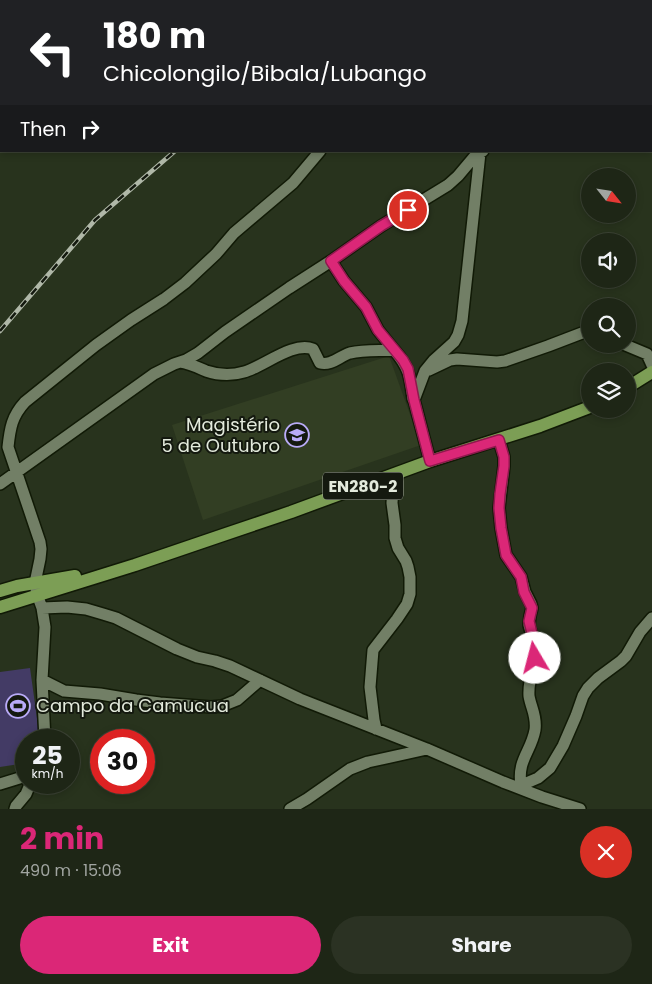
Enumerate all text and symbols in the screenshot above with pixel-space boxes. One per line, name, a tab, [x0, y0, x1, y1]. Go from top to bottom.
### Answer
text: 180 m	[103, 11, 206, 60]
icon: left	[20, 20, 85, 85]
text: Chicolongilo/Bibala/Lubango	[103, 58, 427, 89]
icon: right	[76, 115, 104, 143]
text: Then	[20, 116, 66, 143]
north arrow	[581, 168, 636, 222]
map controls	[581, 168, 636, 418]
pin	[387, 189, 429, 231]
icon: arrive	[394, 196, 422, 224]
button: sound	[581, 233, 636, 288]
button: search	[581, 298, 636, 353]
button: layers	[581, 363, 636, 418]
place label: Magistério 5 de Outubro	[162, 412, 280, 458]
school or university icon: Magistério 5 de Outubro	[284, 422, 310, 448]
road number: EN280-2	[323, 472, 403, 500]
position arrow	[508, 631, 560, 683]
sports icon: Campo da Camucua	[5, 693, 31, 719]
place label: Campo da Camucua	[36, 693, 229, 718]
speed limit sign: 30	[90, 729, 155, 794]
text: 25	[32, 738, 63, 773]
text: km/h	[32, 765, 63, 782]
text: 2 min	[20, 817, 104, 860]
button: close	[580, 826, 632, 878]
text: 490 m · 15:06	[20, 859, 122, 882]
button: Exit	[20, 916, 321, 974]
button: Share	[331, 916, 632, 974]

